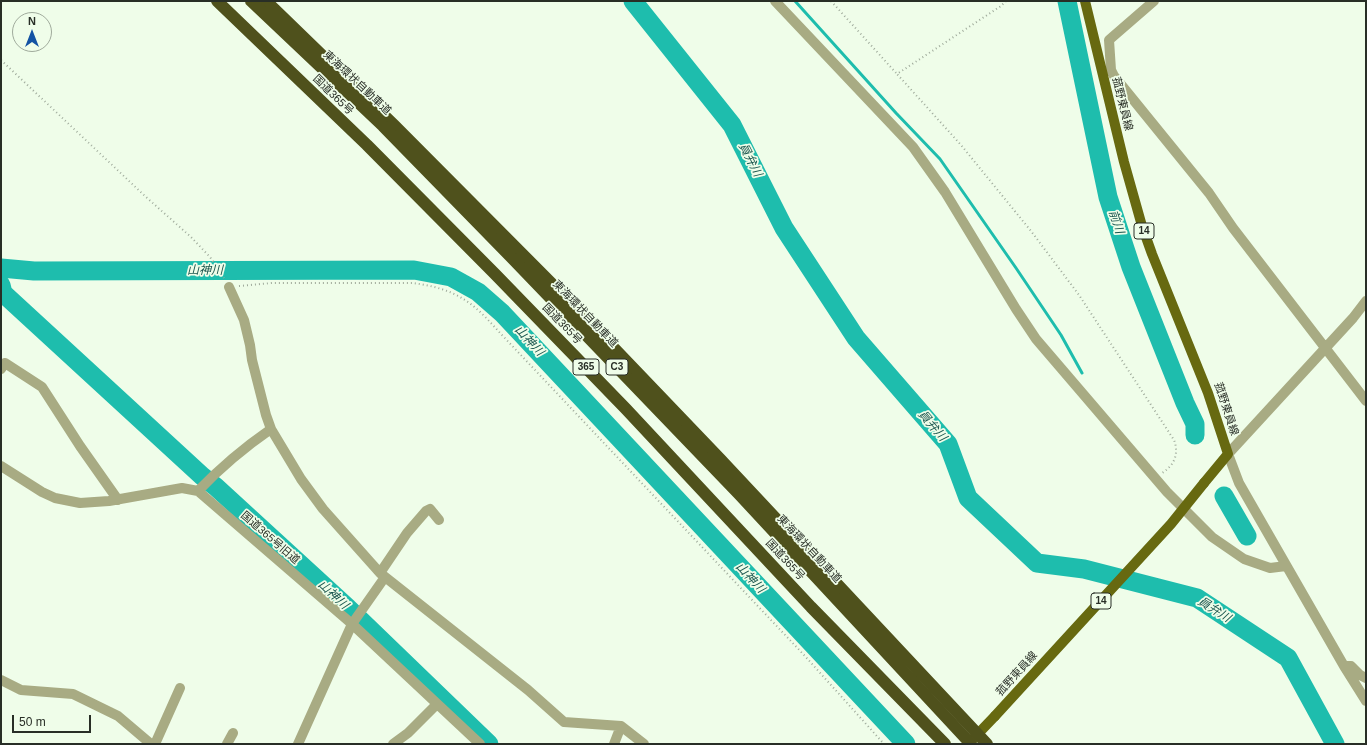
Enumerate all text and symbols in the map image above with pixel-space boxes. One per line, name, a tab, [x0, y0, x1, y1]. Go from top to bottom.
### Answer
north arrow	[12, 12, 52, 52]
text: N	[28, 15, 36, 27]
street label: 東海環状自動車道	[320, 48, 394, 118]
street label: 国道365号	[310, 72, 356, 118]
street label: 菰野東員線	[1109, 76, 1135, 132]
water label: 員弁川	[735, 141, 765, 179]
water label: 前川	[1105, 208, 1127, 236]
road number: 14	[1134, 223, 1154, 239]
water label: 山神川	[187, 264, 223, 278]
street label: 東海環状自動車道	[550, 278, 620, 350]
street label: 国道365号	[539, 301, 585, 347]
water label: 山神川	[511, 323, 547, 359]
road number: 365	[573, 359, 599, 375]
road number: C3	[606, 359, 628, 375]
street label: 菰野東員線	[1211, 381, 1241, 437]
water label: 員弁川	[915, 408, 949, 444]
street label: 国道365号旧道	[238, 509, 302, 567]
street label: 東海環状自動車道	[774, 512, 844, 586]
street label: 国道365号	[763, 537, 807, 583]
water label: 山神川	[732, 560, 768, 596]
water label: 山神川	[315, 577, 351, 613]
road number: 14	[1091, 593, 1111, 609]
water label: 員弁川	[1195, 594, 1233, 626]
street label: 菰野東員線	[994, 649, 1040, 699]
scale bar	[14, 707, 93, 733]
text: 50 m	[19, 715, 46, 729]

